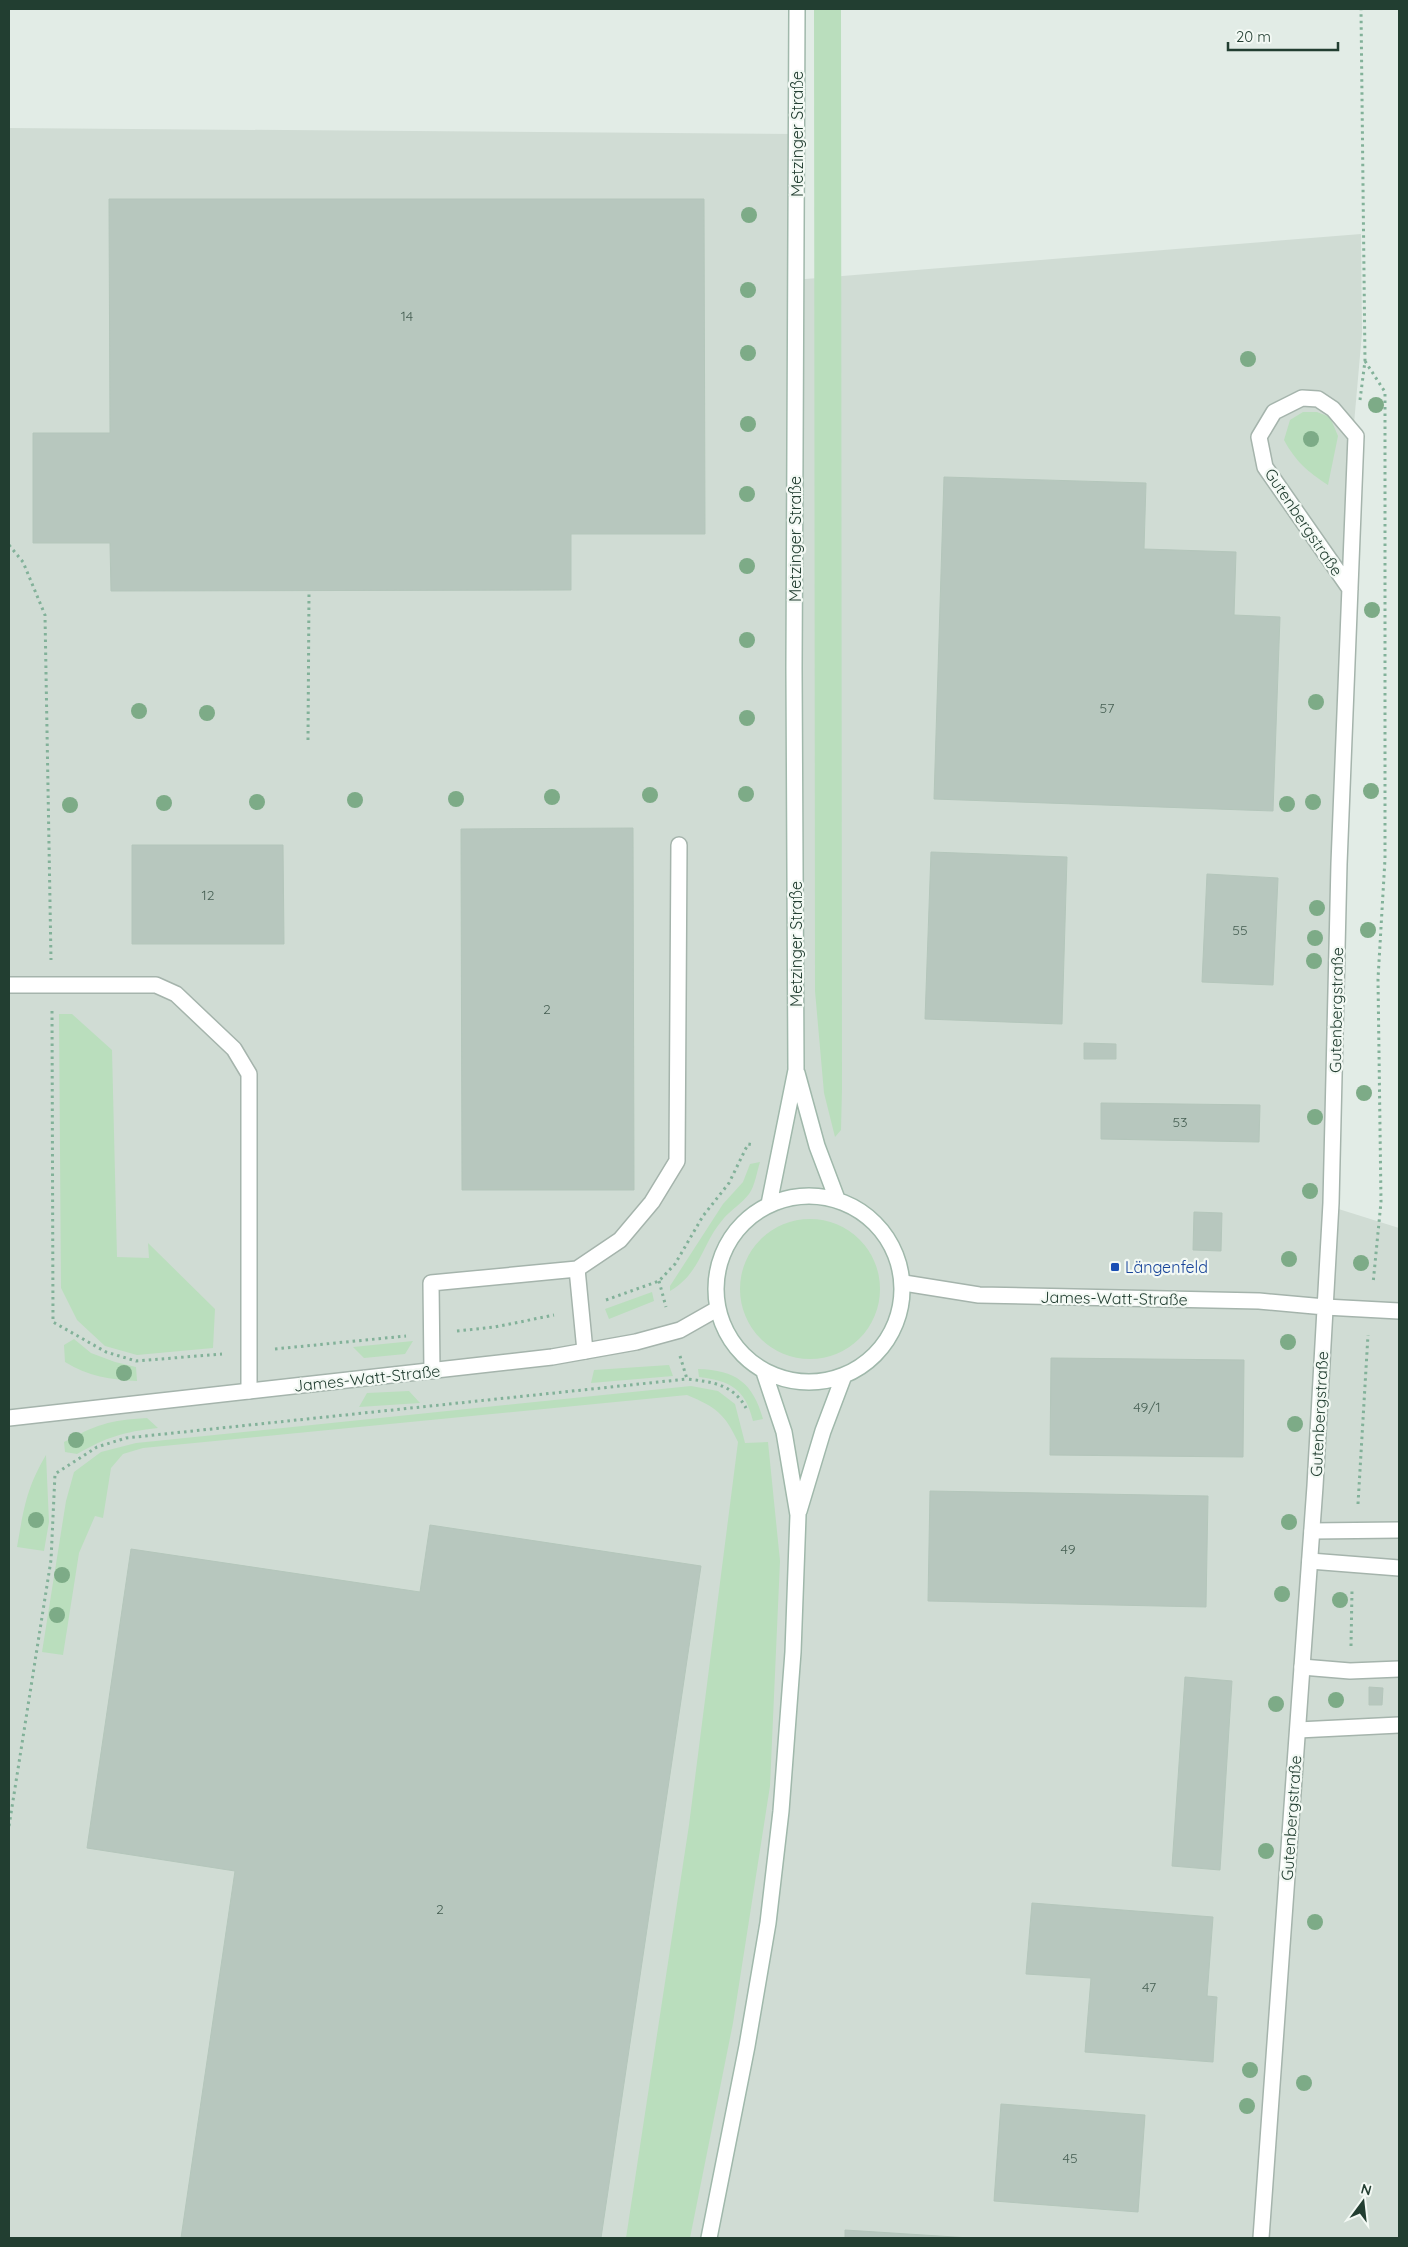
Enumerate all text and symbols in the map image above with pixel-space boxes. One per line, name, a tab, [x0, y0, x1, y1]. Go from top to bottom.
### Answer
scale bar	[1228, 20, 1338, 52]
text: 20 m	[1236, 27, 1271, 46]
street label: Metzinger Straße	[787, 71, 807, 197]
house number: 14	[401, 307, 413, 325]
street label: Gutenbergstraße	[1261, 464, 1347, 580]
street label: Metzinger Straße	[785, 476, 805, 602]
house number: 57	[1100, 699, 1114, 717]
street label: Metzinger Straße	[786, 881, 806, 1007]
house number: 12	[202, 886, 215, 904]
house number: 55	[1232, 921, 1248, 939]
street label: Gutenbergstraße	[1325, 947, 1347, 1073]
house number: 2	[543, 1000, 551, 1018]
house number: 53	[1173, 1113, 1187, 1131]
place label: Längenfeld	[1125, 1257, 1208, 1277]
marker: Längenfeld	[1109, 1261, 1121, 1273]
street label: James-Watt-Straße	[1040, 1287, 1188, 1309]
street label: Gutenbergstraße	[1306, 1351, 1332, 1477]
street label: James-Watt-Straße	[293, 1360, 441, 1396]
house number: 49/1	[1133, 1398, 1161, 1416]
house number: 49	[1061, 1540, 1076, 1558]
street label: Gutenbergstraße	[1277, 1755, 1305, 1881]
house number: 2	[436, 1900, 444, 1918]
house number: 47	[1142, 1978, 1156, 1996]
house number: 45	[1062, 2149, 1078, 2167]
north arrow	[1338, 2177, 1388, 2227]
text: N	[1359, 2179, 1374, 2199]

